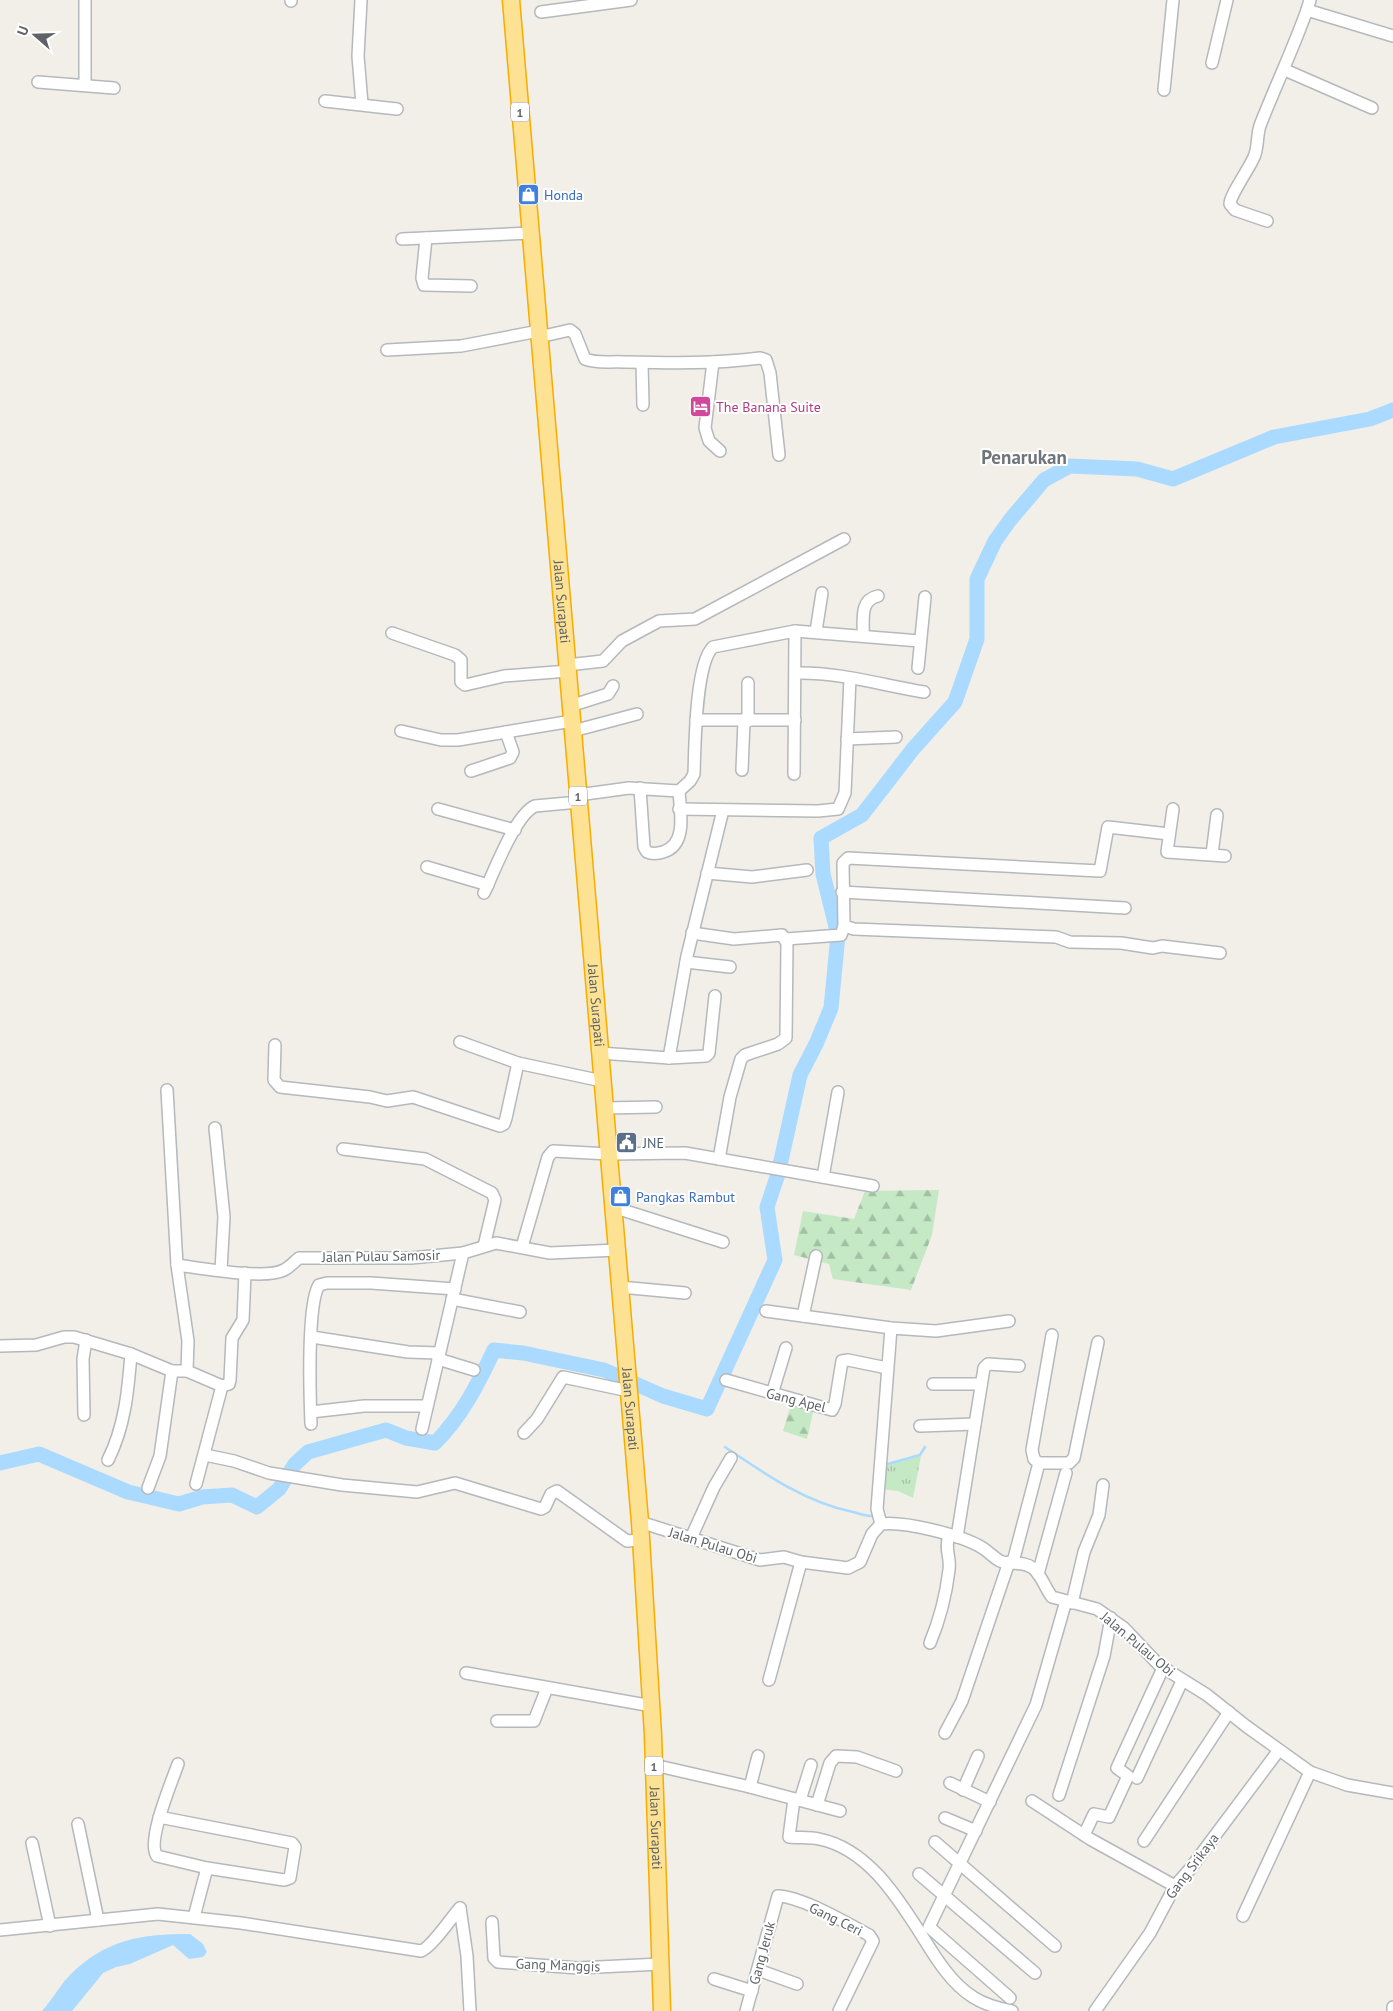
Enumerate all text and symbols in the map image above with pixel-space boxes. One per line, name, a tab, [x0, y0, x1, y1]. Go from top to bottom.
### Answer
north arrow	[10, 10, 60, 60]
text: U	[13, 23, 33, 38]
road number: 1	[511, 102, 529, 121]
shop icon: Honda	[516, 183, 540, 207]
place label: Honda	[544, 186, 583, 204]
hotel icon: The Banana Suite	[688, 395, 712, 419]
place label: The Banana Suite	[716, 398, 821, 416]
district label: Penarukan	[981, 445, 1067, 469]
street label: Jalan Surapati	[549, 559, 574, 644]
road number: 1	[569, 786, 587, 806]
street label: Jalan Surapati	[584, 962, 609, 1048]
public building icon: JNE	[615, 1131, 639, 1155]
place label: JNE	[642, 1134, 664, 1152]
shop icon: Pangkas Rambut	[608, 1185, 632, 1209]
place label: Pangkas Rambut	[636, 1188, 735, 1206]
street label: Jalan Pulau Samosir	[321, 1246, 441, 1266]
street label: Jalan Surapati	[618, 1366, 643, 1451]
street label: Gang Apel	[764, 1384, 828, 1416]
street label: Jalan Pulau Obi	[666, 1523, 759, 1567]
street label: Jalan Pulau Obi	[1096, 1607, 1179, 1680]
road number: 1	[645, 1756, 663, 1775]
street label: Jalan Surapati	[646, 1785, 666, 1870]
street label: Gang Srikaya	[1161, 1830, 1223, 1902]
street label: Gang Ceri	[806, 1898, 866, 1940]
street label: Gang Jeruk	[745, 1919, 779, 1987]
street label: Gang Manggis	[515, 1955, 601, 1975]

